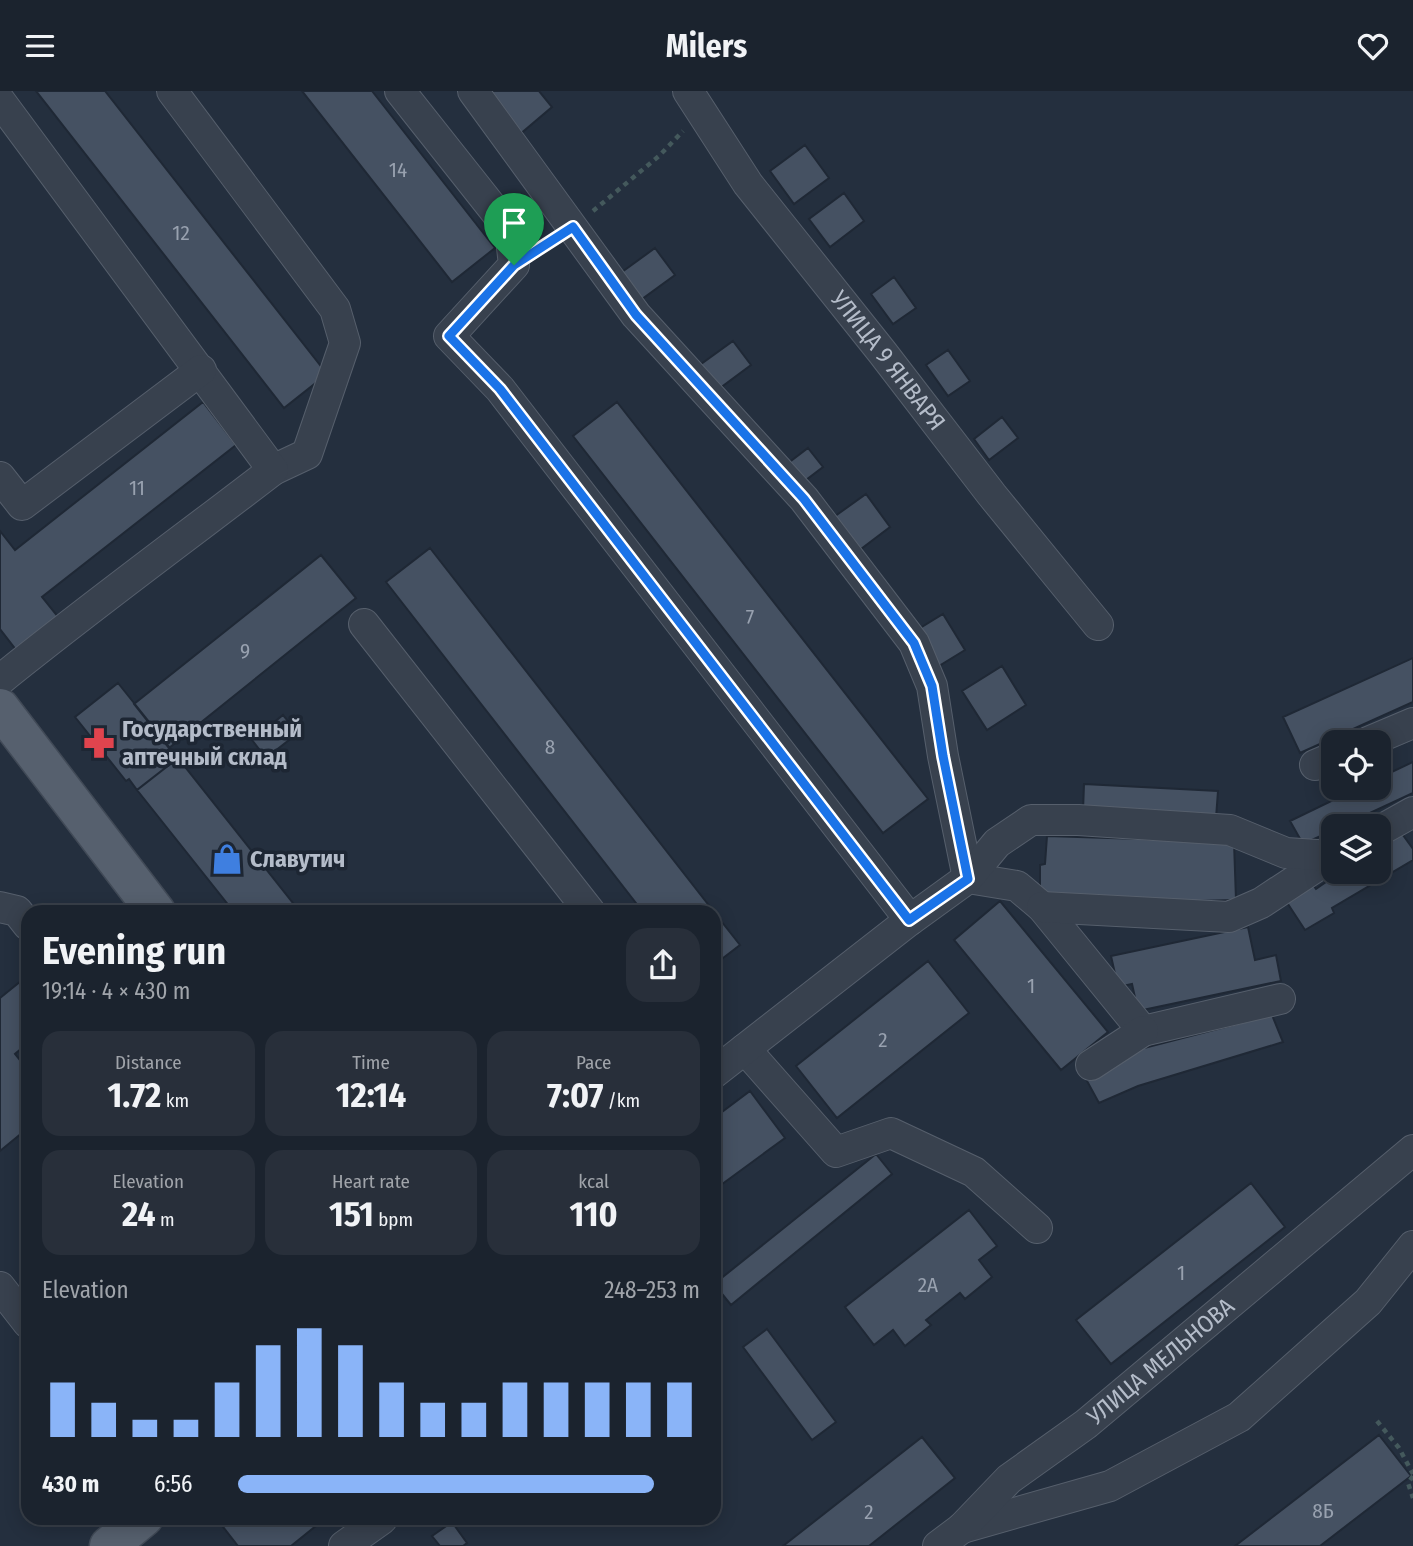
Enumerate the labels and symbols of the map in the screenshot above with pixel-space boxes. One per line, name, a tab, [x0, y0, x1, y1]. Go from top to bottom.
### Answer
house number: 14	[389, 157, 407, 183]
pin	[484, 193, 544, 265]
house number: 12	[172, 220, 190, 246]
street label: УЛИЦА 9 ЯНВАРЯ	[824, 285, 951, 436]
house number: 11	[129, 475, 145, 501]
house number: 7	[746, 604, 754, 630]
house number: 9	[240, 638, 250, 664]
place label: Государственный аптечный склад	[122, 715, 302, 771]
pharmacy icon: Государственный аптечный склад	[82, 726, 116, 760]
house number: 8	[545, 734, 555, 760]
shop icon: Славутич	[210, 842, 244, 876]
place label: Славутич	[250, 845, 345, 873]
house number: 1	[1027, 973, 1035, 999]
house number: 2	[878, 1027, 888, 1053]
house number: 1	[1177, 1260, 1185, 1286]
house number: 2А	[918, 1272, 938, 1298]
street label: УЛИЦА МЕЛЬНОВА	[1081, 1292, 1240, 1431]
house number: 8Б	[1312, 1498, 1334, 1524]
house number: 2	[864, 1499, 874, 1525]

